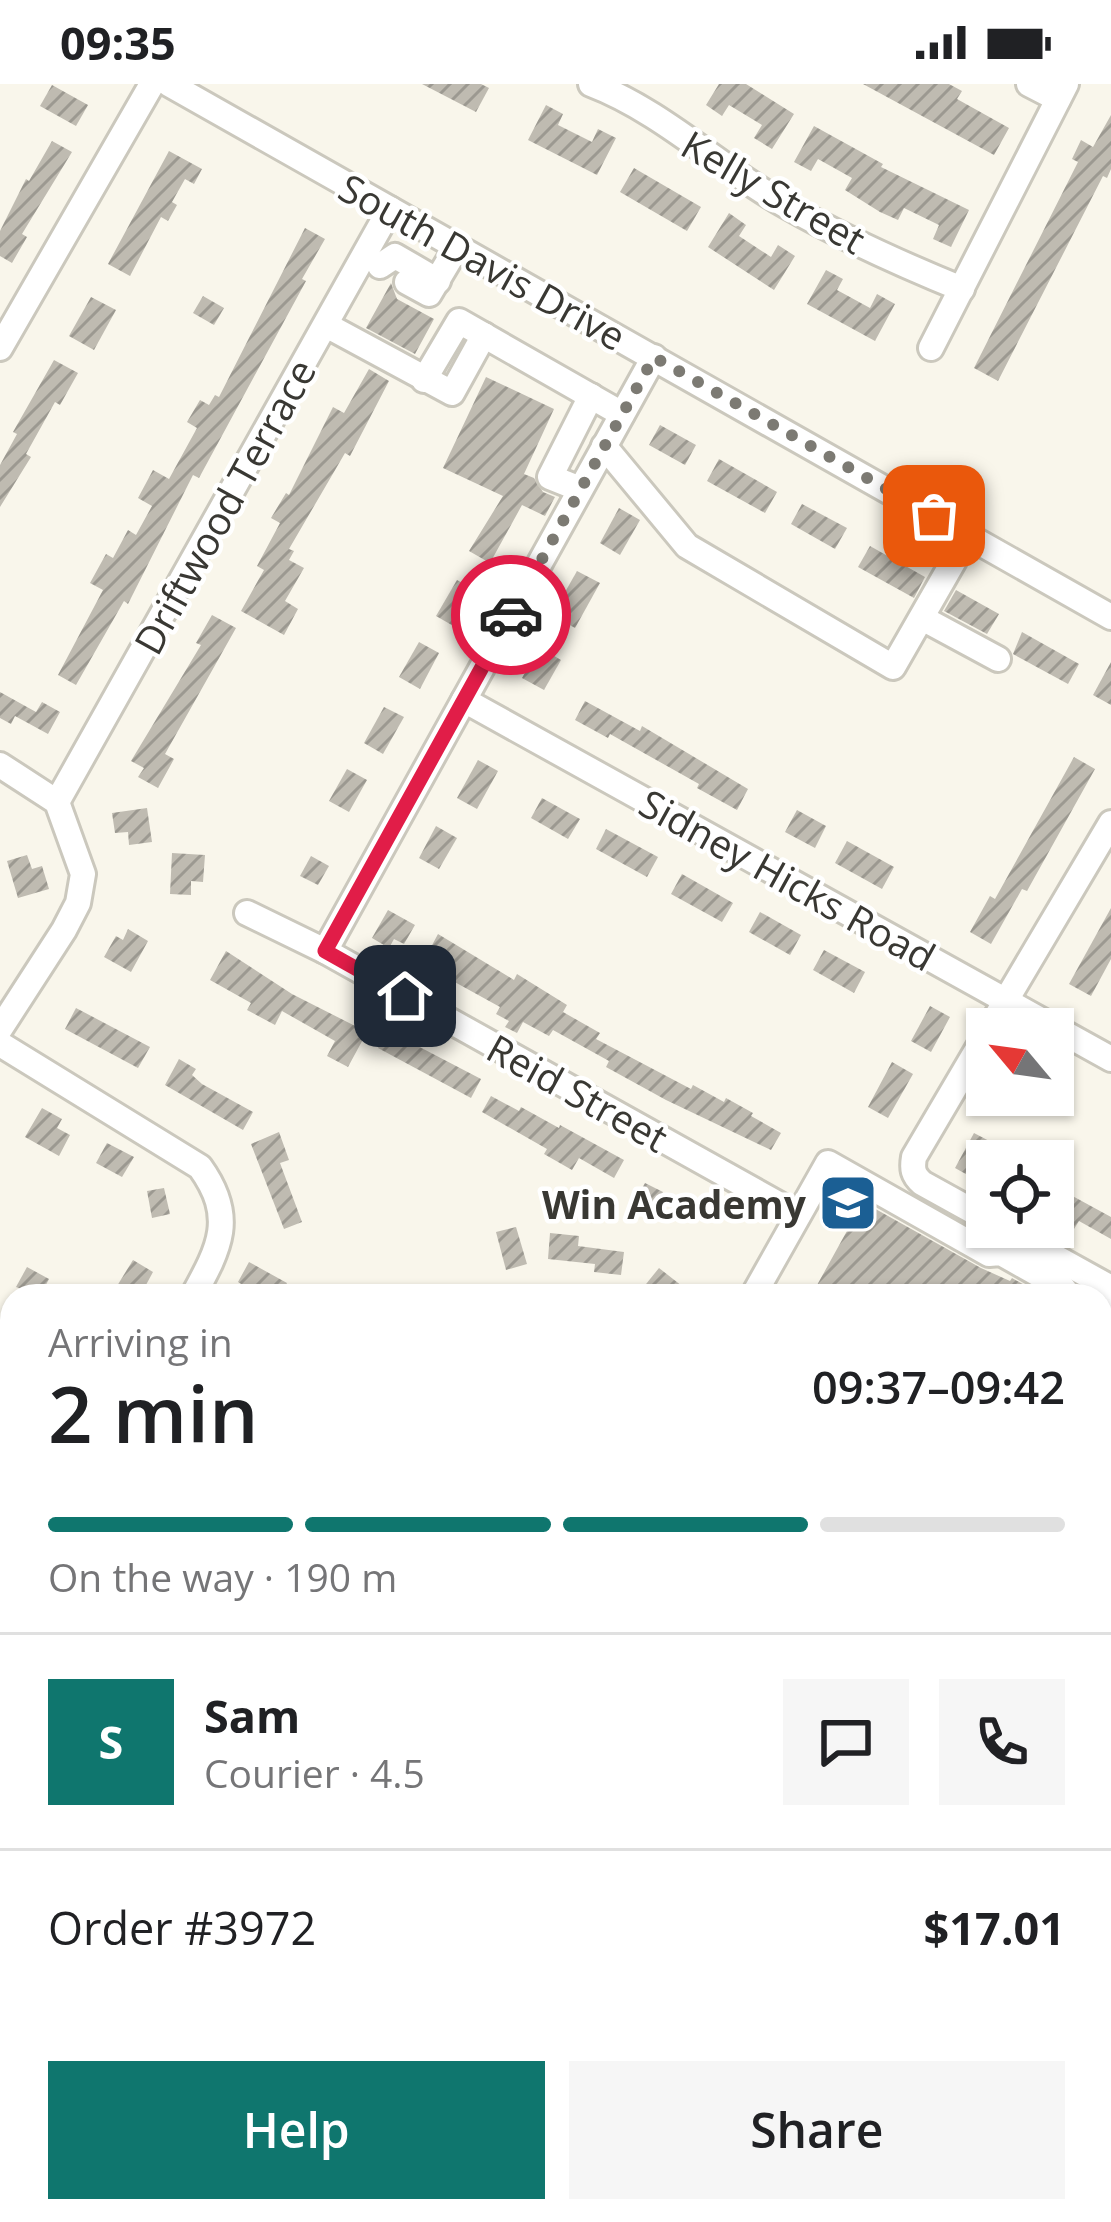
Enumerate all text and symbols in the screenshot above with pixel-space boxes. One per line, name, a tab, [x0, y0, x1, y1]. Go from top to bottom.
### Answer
text: 09:35	[60, 12, 176, 73]
street label: Kelly Street	[672, 117, 876, 265]
street label: South Davis Drive	[330, 160, 636, 362]
street label: Driftwood Terrace	[121, 349, 327, 663]
pin	[883, 465, 985, 567]
icon: bag	[901, 483, 967, 549]
courier	[451, 555, 571, 675]
icon: car	[478, 582, 544, 648]
street label: Sidney Hicks Road	[631, 776, 945, 982]
pin	[354, 945, 456, 1047]
icon: home	[372, 963, 438, 1029]
north arrow	[966, 1008, 1074, 1116]
map controls	[966, 1008, 1074, 1248]
street label: Reid Street	[478, 1021, 678, 1163]
button: locate	[966, 1140, 1074, 1248]
school or university icon: Win Academy	[817, 1172, 879, 1234]
place label: Win Academy	[542, 1177, 807, 1230]
text: Arriving in	[48, 1315, 233, 1368]
text: 09:37–09:42	[812, 1356, 1065, 1417]
text: 2 min	[48, 1360, 259, 1466]
text: On the way · 190 m	[48, 1550, 397, 1603]
button: chat	[783, 1679, 909, 1805]
button: phone	[939, 1679, 1065, 1805]
text: Sam	[204, 1685, 300, 1746]
text: S	[99, 1711, 123, 1772]
text: Courier · 4.5	[204, 1746, 425, 1799]
text: Order #3972	[48, 1897, 316, 1958]
text: $17.01	[924, 1897, 1065, 1958]
button: Help	[48, 2061, 545, 2199]
button: Share	[569, 2061, 1065, 2199]

